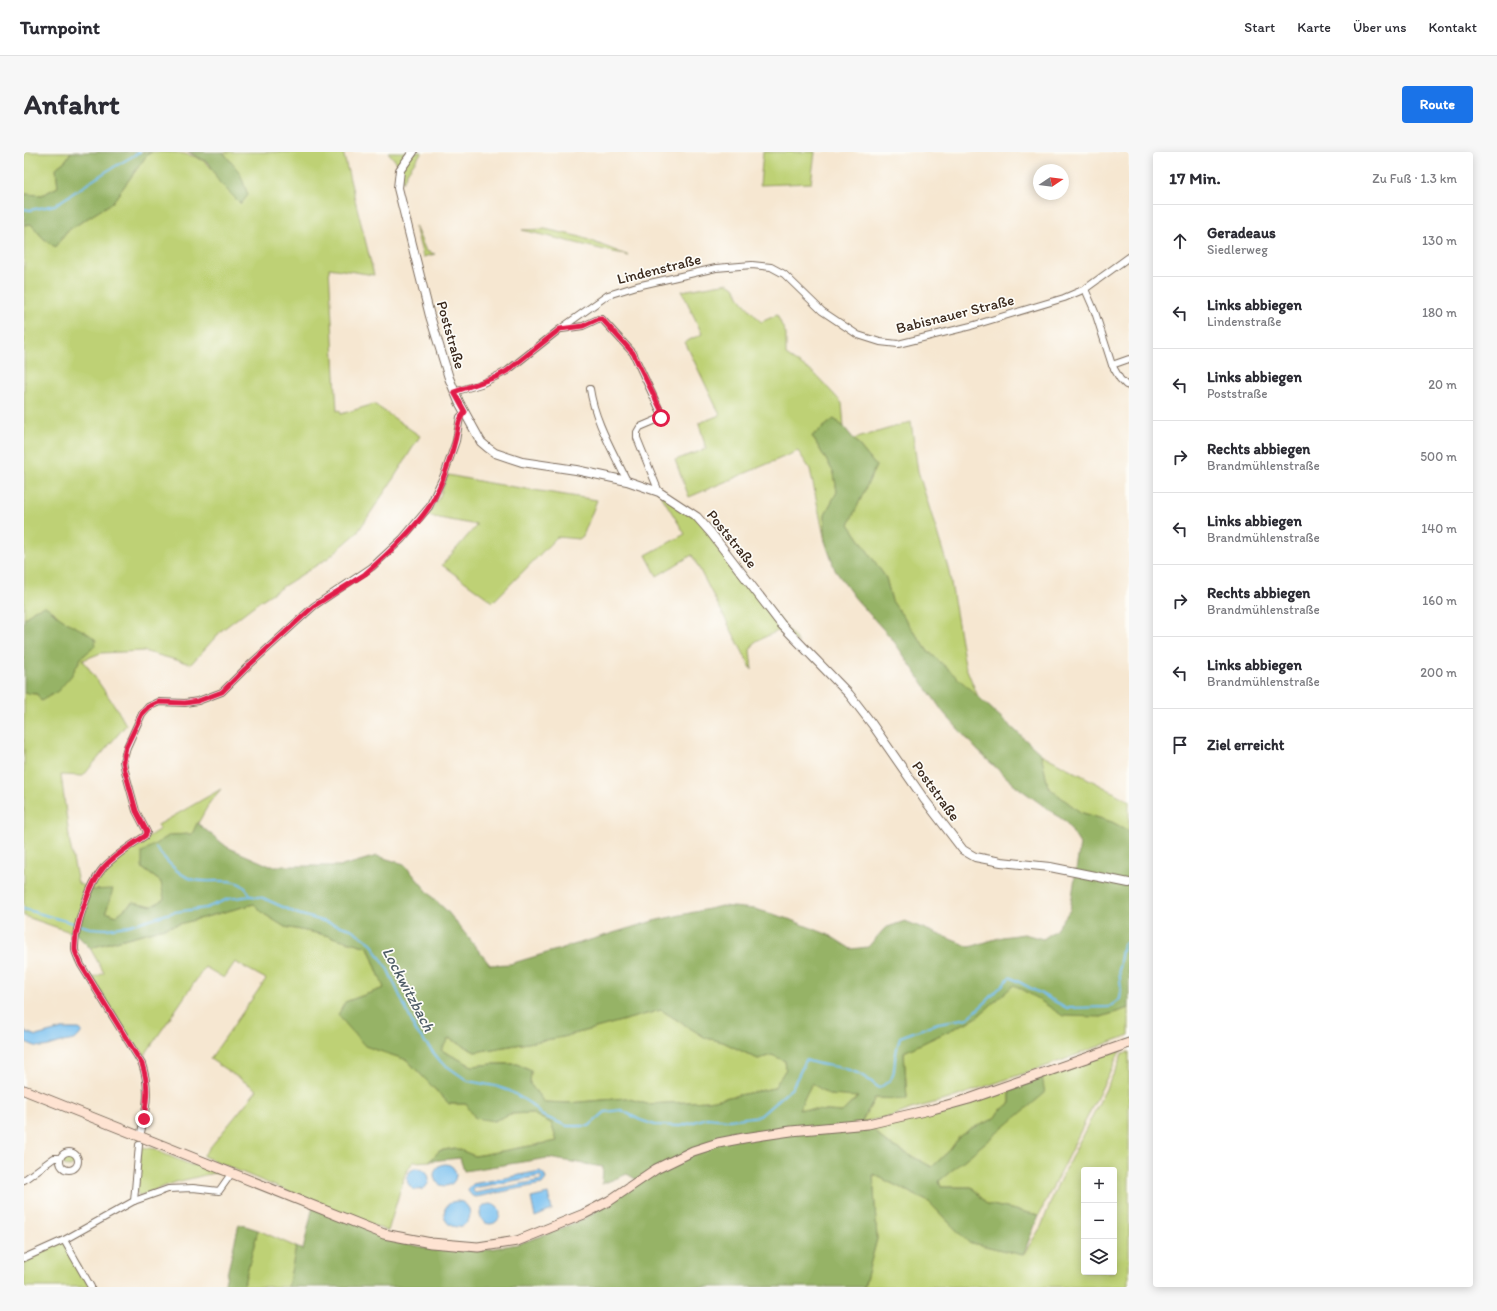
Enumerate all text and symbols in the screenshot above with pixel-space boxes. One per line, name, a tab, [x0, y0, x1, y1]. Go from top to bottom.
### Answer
text: Turnpoint	[20, 16, 100, 39]
text: Start	[1244, 19, 1275, 36]
text: Karte	[1297, 19, 1331, 36]
text: Über uns	[1353, 19, 1406, 36]
text: Kontakt	[1428, 19, 1477, 36]
button: Route	[1402, 86, 1473, 123]
text: Anfahrt	[24, 87, 119, 121]
north arrow	[1033, 164, 1069, 200]
text: 17 Min.	[1169, 168, 1221, 188]
text: Zu Fuß · 1.3 km	[1372, 171, 1457, 186]
text: Geradeaus	[1207, 224, 1276, 242]
icon: ahead	[1169, 230, 1191, 252]
text: 130 m	[1422, 233, 1457, 248]
text: Siedlerweg	[1207, 242, 1268, 257]
street label: Lindenstraße	[615, 250, 703, 288]
street label: Babisnauer Straße	[894, 291, 1016, 337]
text: Links abbiegen	[1207, 296, 1302, 314]
street label: Poststraße	[433, 299, 469, 371]
icon: left	[1169, 302, 1191, 324]
text: 180 m	[1422, 305, 1457, 320]
text: Lindenstraße	[1207, 314, 1281, 329]
text: Links abbiegen	[1207, 368, 1302, 386]
icon: left	[1169, 374, 1191, 396]
text: 20 m	[1428, 377, 1457, 392]
text: Poststraße	[1207, 386, 1268, 401]
route start	[652, 409, 670, 427]
text: Rechts abbiegen	[1207, 440, 1310, 458]
icon: right	[1169, 446, 1191, 468]
text: 500 m	[1420, 449, 1457, 464]
text: Brandmühlenstraße	[1207, 458, 1320, 473]
street label: Poststraße	[703, 506, 761, 572]
text: Links abbiegen	[1207, 512, 1302, 530]
icon: left	[1169, 518, 1191, 540]
text: 140 m	[1421, 521, 1457, 536]
text: Brandmühlenstraße	[1207, 530, 1320, 545]
text: Rechts abbiegen	[1207, 584, 1310, 602]
icon: right	[1169, 590, 1191, 612]
text: 160 m	[1422, 593, 1457, 608]
text: Brandmühlenstraße	[1207, 602, 1320, 617]
text: Links abbiegen	[1207, 656, 1302, 674]
icon: left	[1169, 662, 1191, 684]
text: 200 m	[1420, 665, 1457, 680]
text: Brandmühlenstraße	[1207, 674, 1320, 689]
icon: arrive	[1169, 734, 1191, 756]
text: Ziel erreicht	[1207, 736, 1284, 754]
street label: Poststraße	[908, 757, 964, 825]
water label: Lockwitzbach	[378, 944, 439, 1035]
route end	[135, 1110, 153, 1128]
map controls	[1081, 1167, 1117, 1275]
button: +	[1081, 1167, 1117, 1203]
button: −	[1081, 1203, 1117, 1239]
button: layers	[1081, 1239, 1117, 1275]

